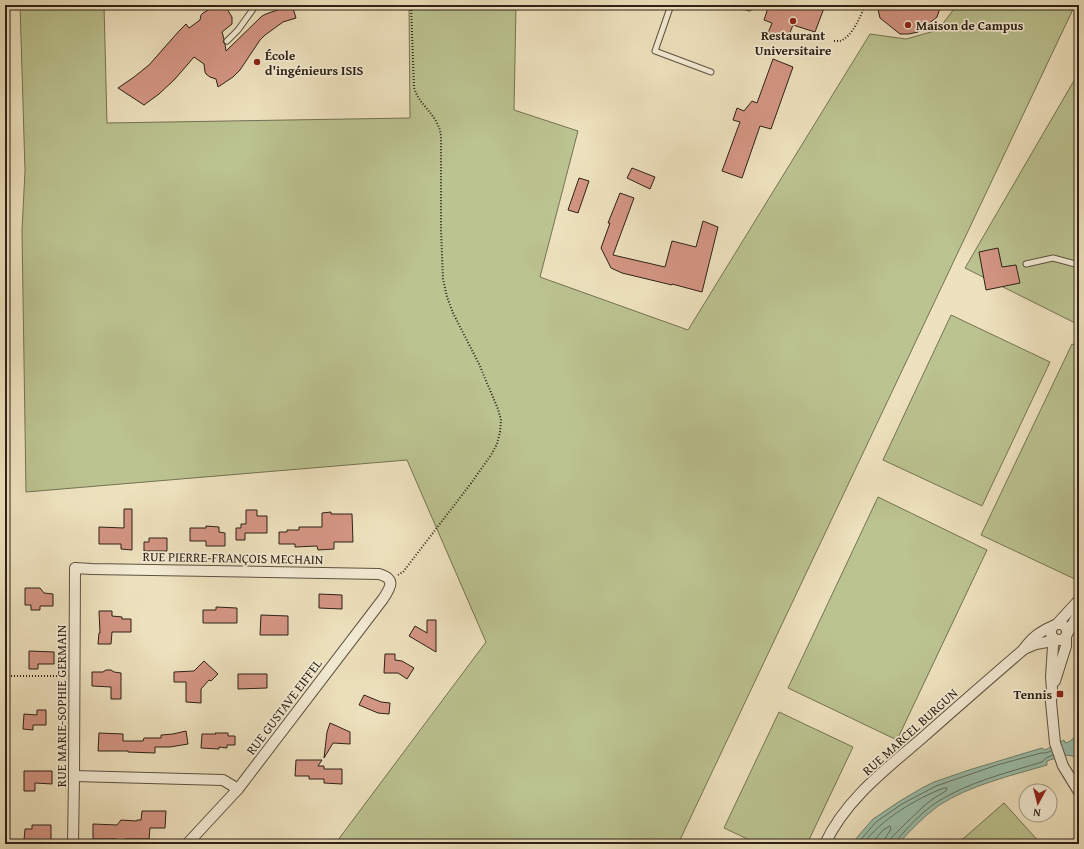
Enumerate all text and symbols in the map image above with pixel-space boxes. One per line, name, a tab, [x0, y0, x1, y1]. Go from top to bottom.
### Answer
marker: Restaurant Universitaire	[788, 16, 798, 26]
place label: Maison de Campus	[916, 16, 1024, 35]
marker: Maison de Campus	[903, 20, 913, 30]
place label: Restaurant Universitaire	[755, 26, 831, 60]
place label: École d'ingénieurs ISIS	[265, 46, 364, 80]
marker: École d'ingénieurs ISIS	[252, 57, 262, 67]
street label: RUE PIERRE-FRANÇOIS MECHAIN	[142, 547, 324, 569]
street label: RUE MARIE-SOPHIE GERMAIN	[52, 624, 71, 787]
street label: RUE GUSTAVE EIFFEL	[242, 655, 327, 759]
street label: RUE MARCEL BURGUN	[858, 684, 962, 780]
place label: Tennis	[1013, 685, 1052, 704]
marker: Tennis	[1055, 689, 1065, 699]
north arrow	[1018, 783, 1058, 823]
text: N	[1032, 804, 1041, 821]

